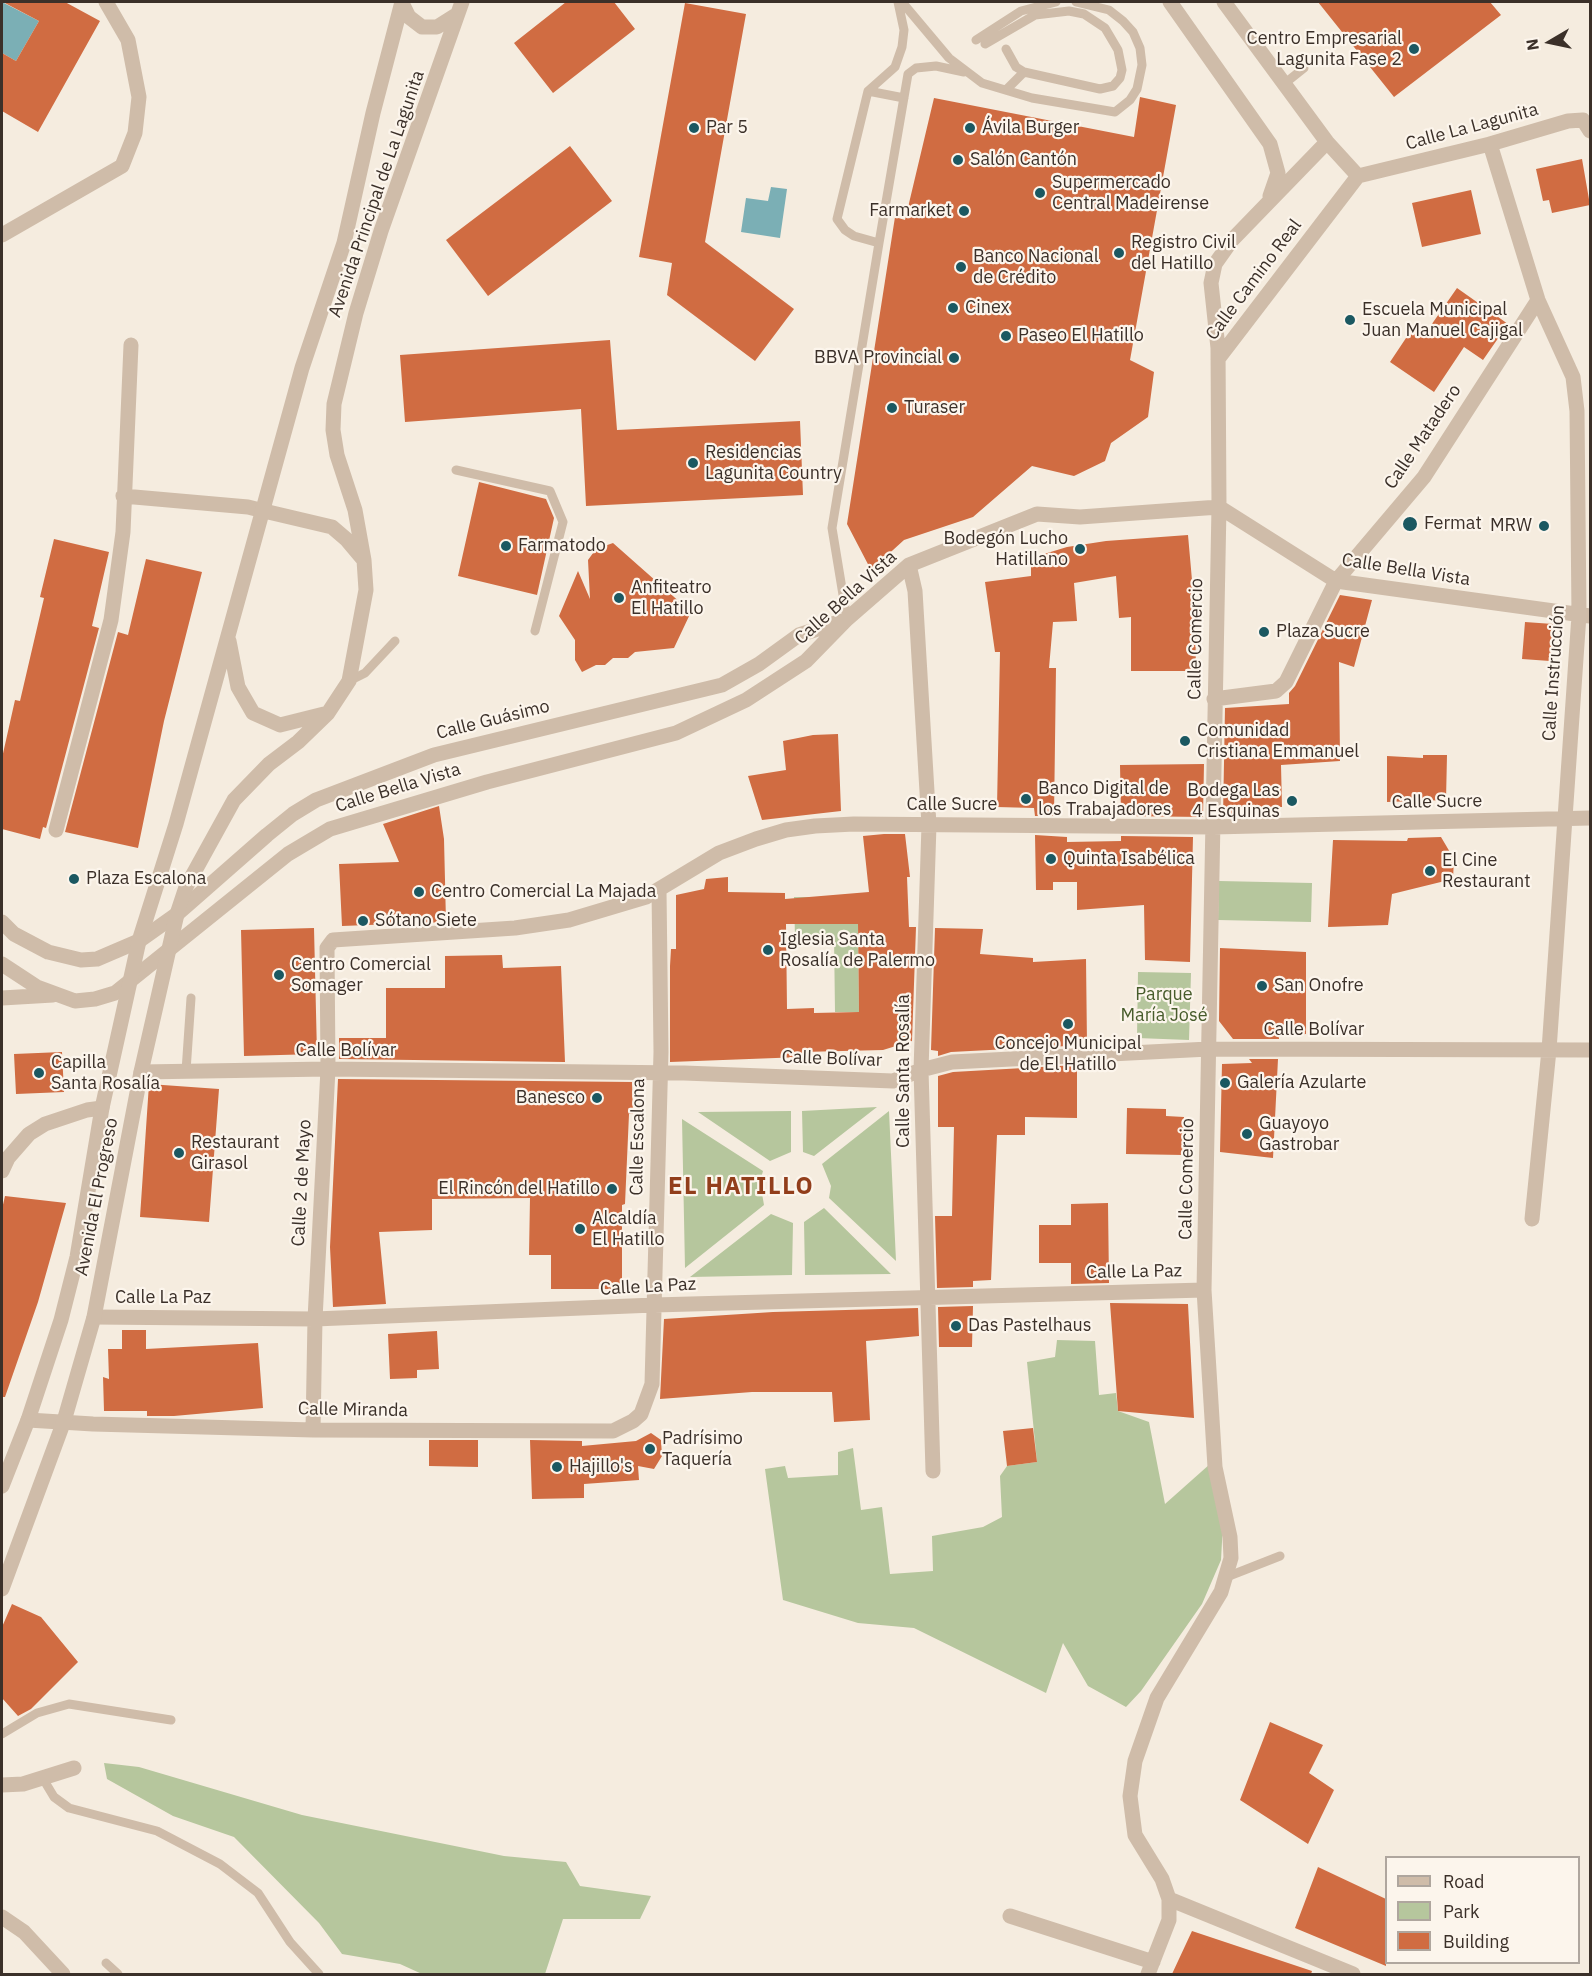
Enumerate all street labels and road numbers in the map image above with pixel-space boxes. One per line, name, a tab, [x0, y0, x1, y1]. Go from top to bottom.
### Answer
street label: Avenida Principal de La Lagunita	[324, 68, 430, 320]
street label: Calle La Lagunita	[1403, 99, 1541, 155]
street label: Calle Camino Real	[1201, 215, 1307, 345]
street label: Calle Matadero	[1380, 381, 1466, 493]
street label: Calle Bella Vista	[791, 547, 901, 649]
street label: Calle Bella Vista	[1340, 549, 1472, 591]
street label: Calle Comercio	[1184, 578, 1208, 700]
street label: Calle Instrucción	[1538, 604, 1570, 742]
street label: Calle Guásimo	[434, 695, 552, 745]
street label: Calle Bella Vista	[333, 759, 463, 817]
street label: Calle Sucre	[1391, 790, 1483, 814]
street label: Calle Sucre	[907, 794, 997, 816]
street label: Calle Santa Rosalía	[893, 994, 915, 1148]
street label: Calle Bolívar	[1264, 1019, 1364, 1041]
street label: Calle Bolívar	[296, 1040, 396, 1062]
street label: Calle Bolívar	[781, 1046, 883, 1072]
street label: Calle Escalona	[626, 1078, 650, 1196]
street label: Avenida El Progreso	[71, 1116, 123, 1278]
street label: Calle Comercio	[1175, 1118, 1199, 1240]
street label: Calle 2 de Mayo	[288, 1119, 316, 1247]
street label: Calle La Paz	[1086, 1260, 1182, 1284]
street label: Calle La Paz	[599, 1274, 697, 1300]
street label: Calle La Paz	[115, 1287, 211, 1309]
street label: Calle Miranda	[298, 1398, 408, 1422]

